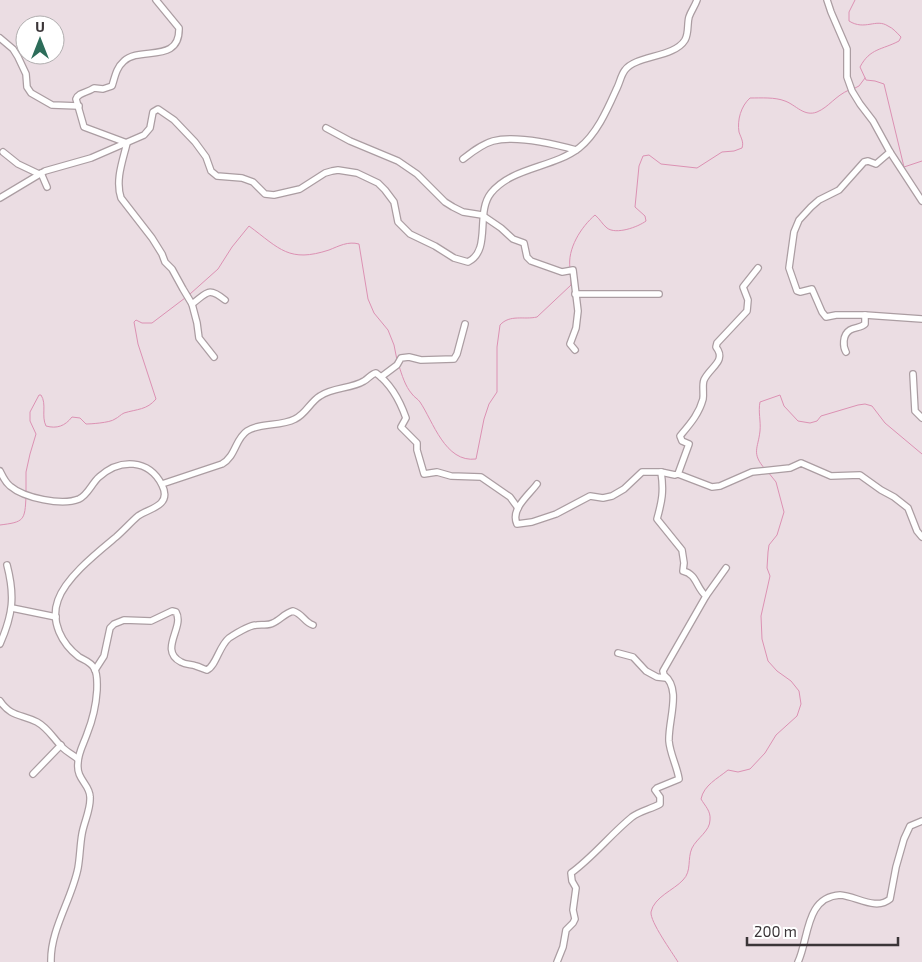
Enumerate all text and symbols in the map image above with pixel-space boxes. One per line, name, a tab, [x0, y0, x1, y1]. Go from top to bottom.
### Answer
north arrow	[15, 15, 65, 65]
text: U	[35, 18, 45, 35]
scale bar	[747, 914, 898, 946]
text: 200 m	[754, 922, 797, 940]

